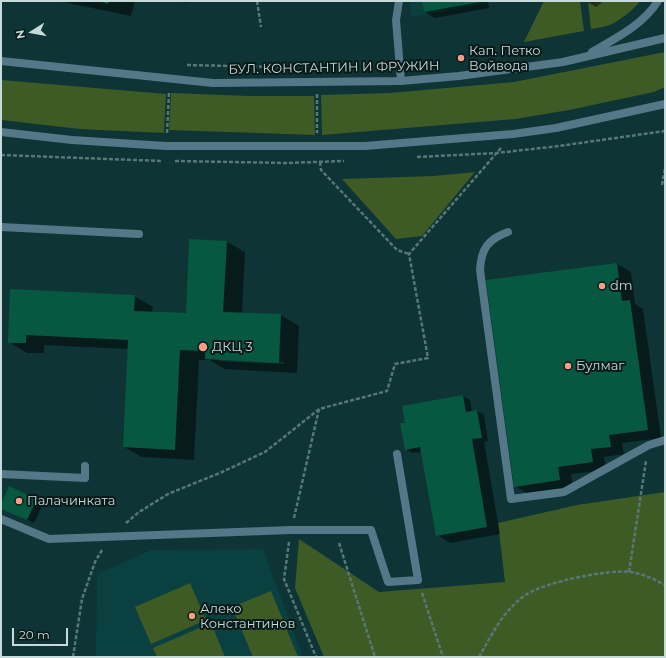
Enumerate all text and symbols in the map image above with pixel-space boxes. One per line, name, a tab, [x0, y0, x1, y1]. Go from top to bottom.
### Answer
north arrow	[12, 12, 52, 52]
text: N	[13, 29, 28, 40]
place label: Кап. Петко Войвода	[469, 43, 541, 74]
marker: Кап. Петко Войвода	[456, 53, 466, 63]
street label: БУЛ. КОНСТАНТИН И ФРУЖИН	[228, 58, 440, 78]
place label: dm	[610, 278, 633, 294]
marker: dm	[597, 281, 607, 291]
place label: ДКЦ 3	[212, 339, 253, 355]
marker: ДКЦ 3	[197, 341, 209, 353]
place label: Булмаг	[576, 358, 624, 374]
marker: Булмаг	[563, 361, 573, 371]
place label: Палачинката	[27, 493, 115, 509]
marker: Палачинката	[14, 496, 24, 506]
place label: Алеко Константинов	[200, 601, 296, 632]
marker: Алеко Константинов	[187, 611, 197, 621]
scale bar	[14, 620, 70, 646]
text: 20 m	[19, 627, 50, 642]

